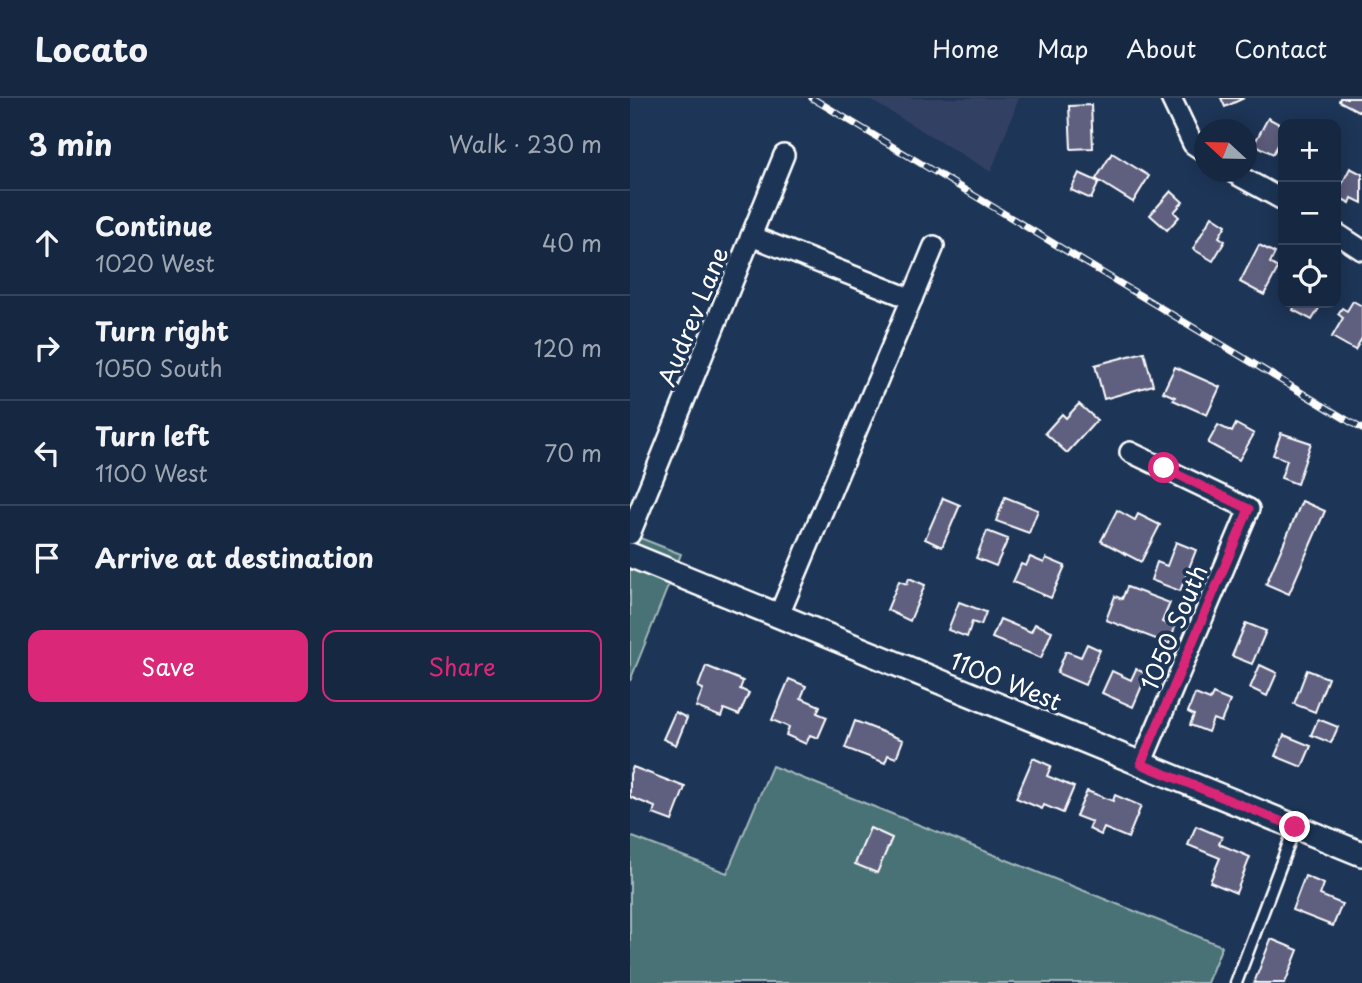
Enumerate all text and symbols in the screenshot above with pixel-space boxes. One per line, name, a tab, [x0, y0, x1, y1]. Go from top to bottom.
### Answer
text: Locato	[35, 23, 148, 73]
text: Home	[932, 30, 999, 66]
text: Map	[1037, 30, 1088, 66]
text: About	[1126, 30, 1196, 66]
text: Contact	[1234, 30, 1327, 66]
north arrow	[1194, 119, 1257, 182]
map controls	[1278, 119, 1341, 308]
button: +	[1278, 119, 1341, 182]
text: 3 min	[28, 121, 113, 166]
text: Walk · 230 m	[449, 126, 602, 161]
button: −	[1278, 182, 1341, 245]
text: Continue	[95, 206, 212, 245]
icon: ahead	[28, 224, 66, 262]
text: 40 m	[542, 225, 602, 260]
street label: Audrev Lane	[648, 241, 736, 391]
text: 1020 West	[95, 245, 215, 280]
button: locate	[1278, 245, 1341, 308]
text: Turn right	[95, 311, 229, 350]
icon: right	[28, 329, 66, 367]
text: 120 m	[534, 330, 602, 365]
text: 1050 South	[95, 350, 223, 385]
text: Turn left	[95, 416, 210, 455]
icon: left	[28, 434, 66, 472]
text: 70 m	[544, 435, 602, 470]
route start	[1148, 452, 1179, 483]
text: 1100 West	[95, 455, 208, 490]
text: Arrive at destination	[95, 538, 374, 577]
icon: arrive	[28, 539, 66, 577]
street label: 1050 South	[1130, 559, 1216, 695]
button: Save	[28, 630, 308, 702]
button: Share	[322, 630, 602, 702]
street label: 1100 West	[945, 641, 1067, 719]
route end	[1279, 811, 1310, 842]

